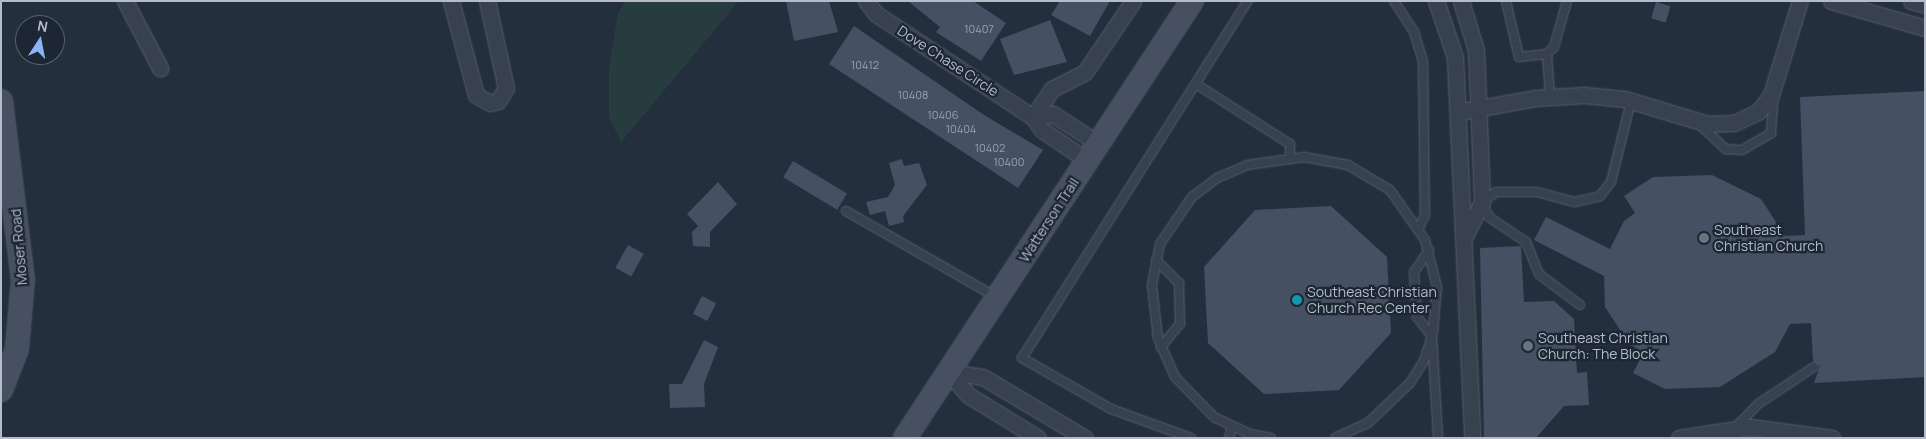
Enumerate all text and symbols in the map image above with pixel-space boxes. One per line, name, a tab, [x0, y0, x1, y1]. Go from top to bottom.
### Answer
north arrow	[15, 15, 65, 65]
text: N	[36, 15, 50, 36]
street label: Dove Chase Circle	[894, 22, 1002, 100]
house number: 10407	[964, 22, 994, 36]
house number: 10412	[851, 58, 879, 72]
house number: 10408	[898, 88, 928, 102]
house number: 10406	[927, 108, 959, 122]
house number: 10404	[946, 122, 976, 136]
house number: 10402	[975, 141, 1005, 155]
house number: 10400	[994, 155, 1024, 169]
street label: Watterson Trail	[1016, 175, 1082, 265]
street label: Moser Road	[7, 208, 31, 286]
place label: Southeast Christian Church	[1714, 222, 1823, 254]
marker: Southeast Christian Church	[1698, 232, 1710, 244]
place label: Southeast Christian Church Rec Center	[1307, 284, 1437, 316]
marker: Southeast Christian Church Rec Center	[1291, 294, 1303, 306]
place label: Southeast Christian Church: The Block	[1538, 330, 1668, 362]
marker: Southeast Christian Church: The Block	[1522, 340, 1534, 352]

